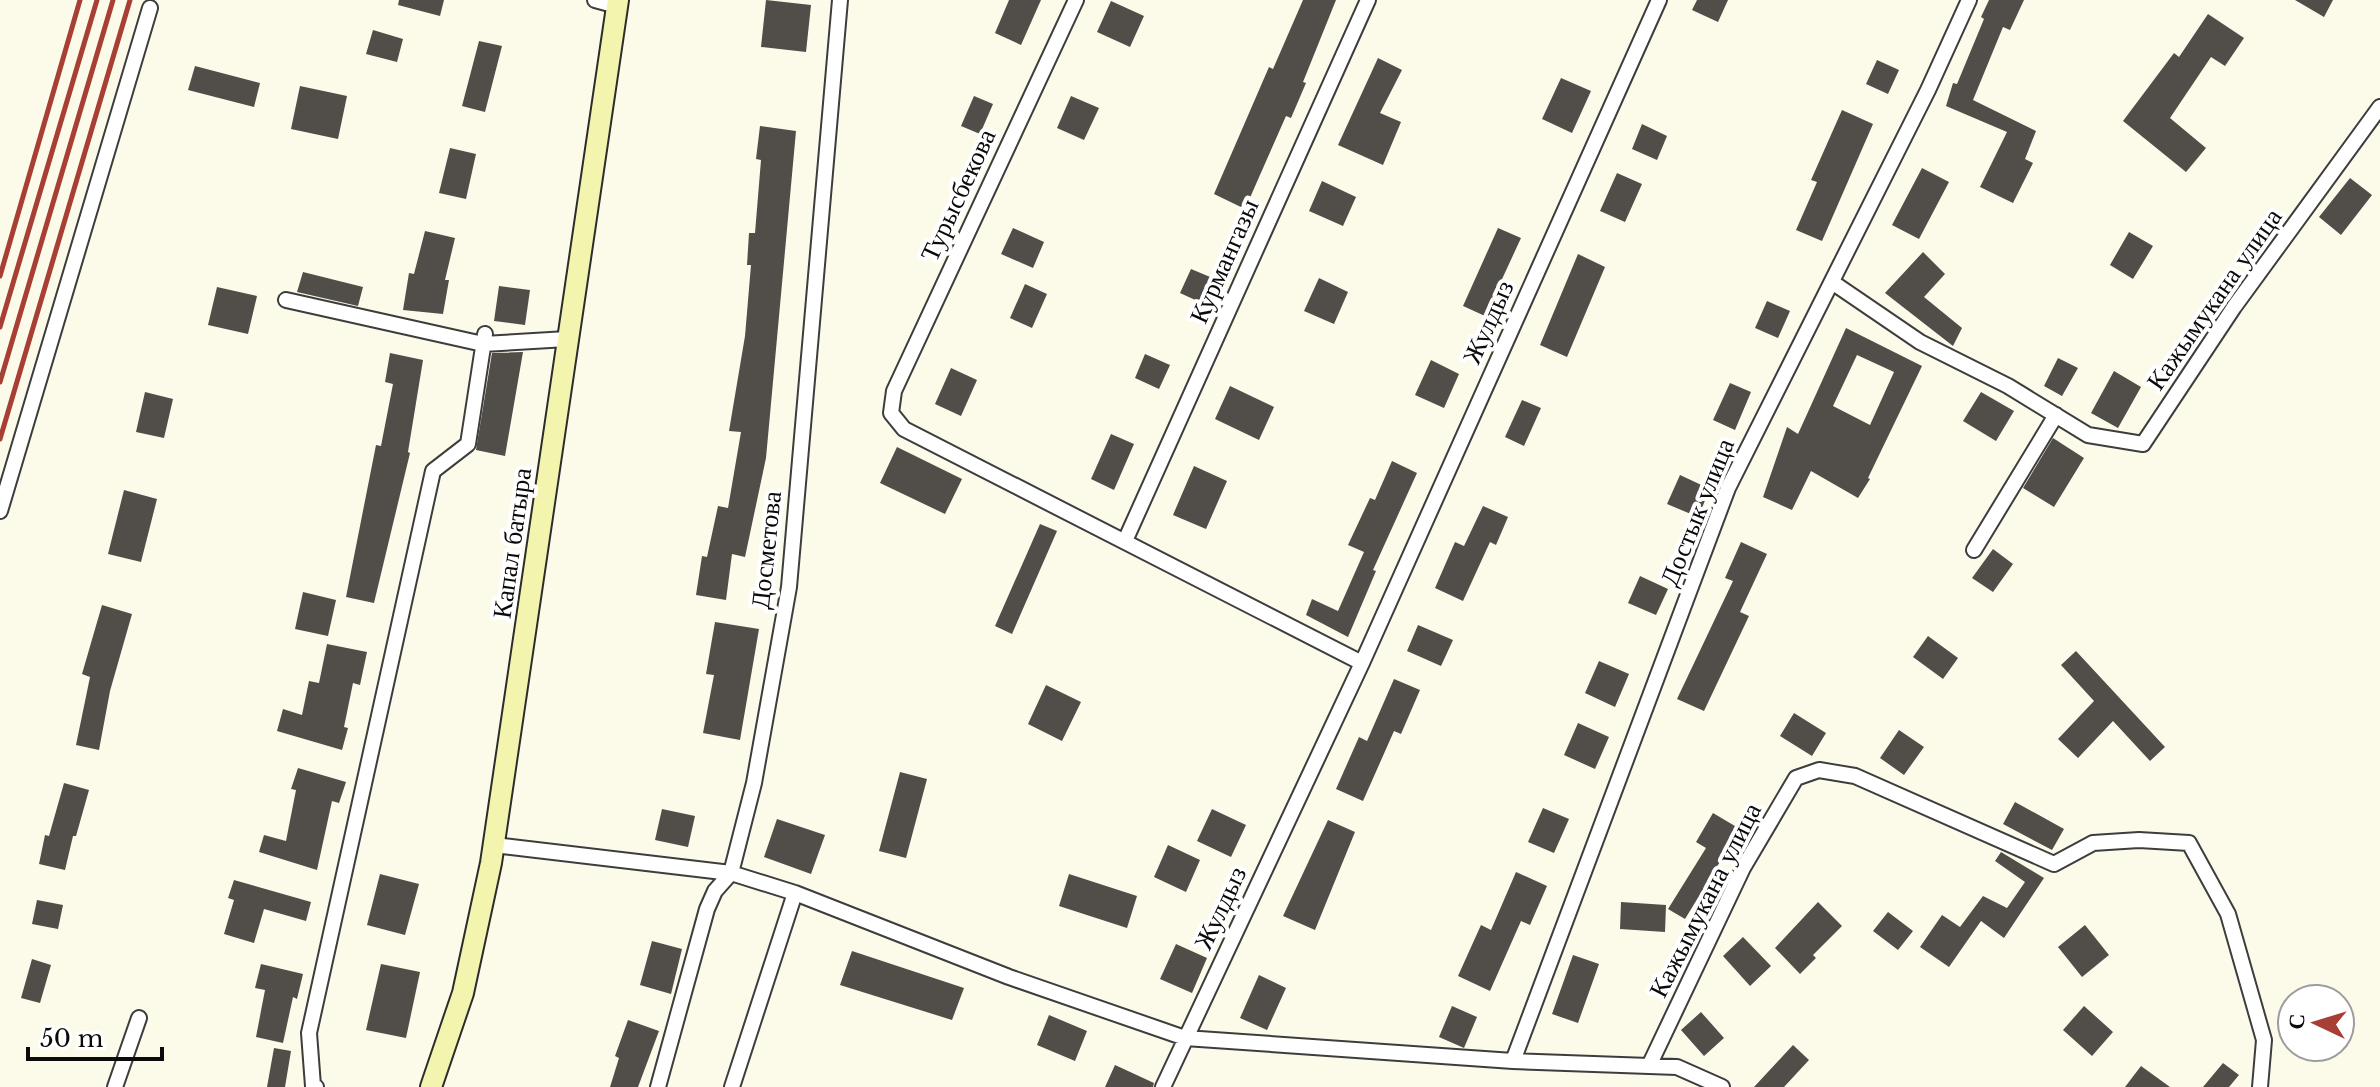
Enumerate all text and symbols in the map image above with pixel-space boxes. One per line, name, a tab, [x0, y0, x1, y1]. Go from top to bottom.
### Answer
street label: Турысбекова	[913, 123, 1003, 266]
street label: Курмангазы	[1182, 194, 1266, 328]
street label: Кажымукана улица	[2139, 202, 2289, 396]
street label: Жулдыз	[1456, 275, 1520, 369]
street label: Достык улица	[1653, 433, 1741, 590]
street label: Капал батыра	[486, 465, 538, 620]
street label: Досметова	[744, 489, 788, 611]
street label: Кажымукана улица	[1642, 797, 1768, 1003]
street label: Жулдыз	[1187, 861, 1253, 955]
north arrow	[2276, 983, 2356, 1063]
scale bar	[28, 1011, 162, 1061]
text: С	[2283, 1013, 2311, 1031]
text: 50 m	[40, 1024, 104, 1053]

